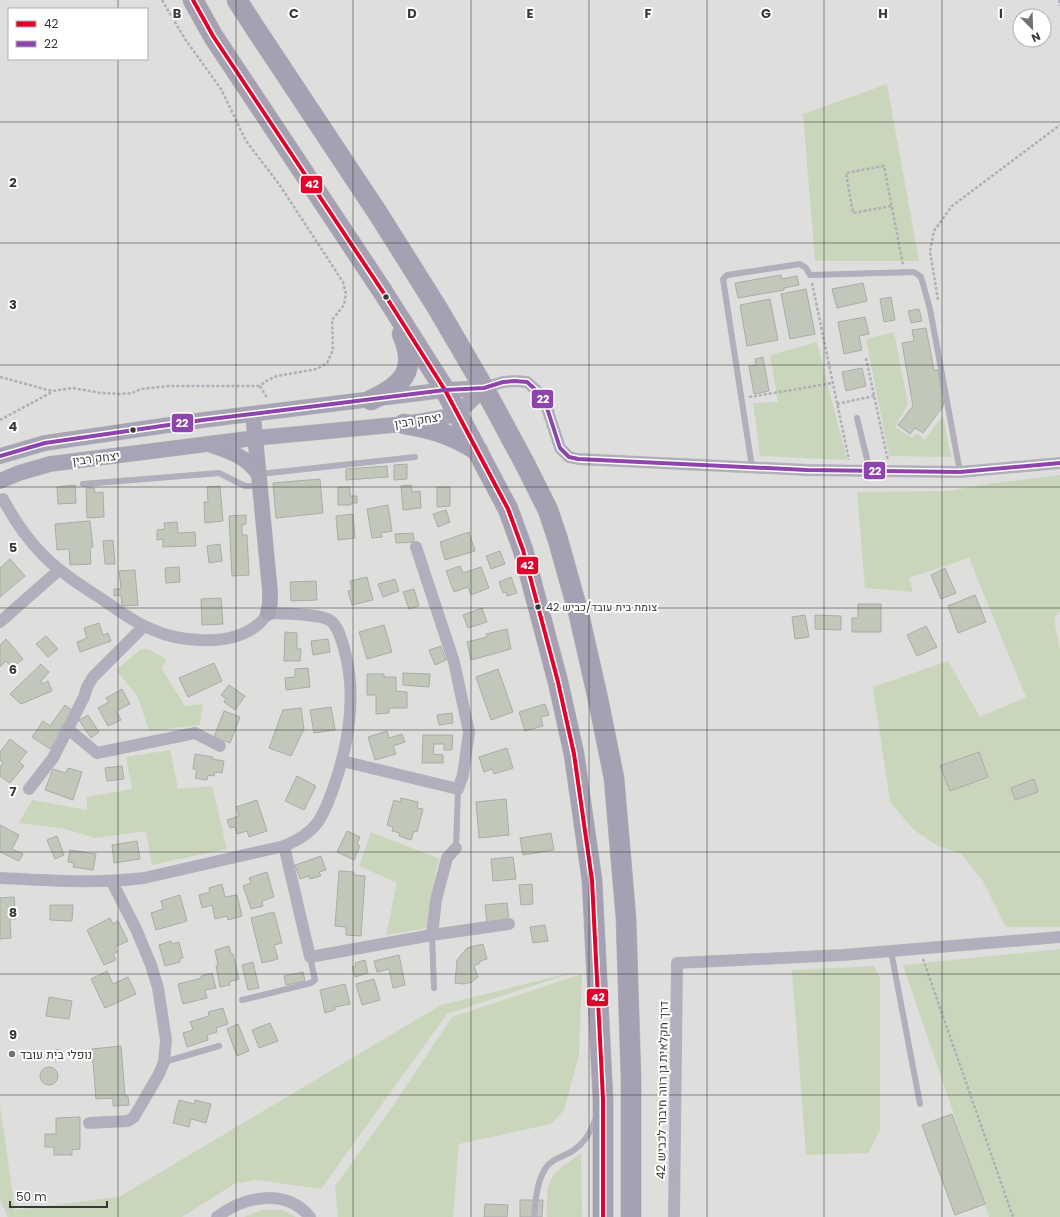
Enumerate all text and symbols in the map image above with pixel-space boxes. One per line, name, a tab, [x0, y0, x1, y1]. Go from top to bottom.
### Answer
text: B	[173, 4, 182, 23]
text: C	[289, 4, 299, 23]
text: D	[407, 4, 417, 23]
text: E	[526, 4, 534, 23]
text: F	[644, 4, 652, 23]
text: G	[761, 4, 771, 23]
text: H	[878, 4, 888, 23]
text: I	[999, 4, 1003, 23]
legend	[8, 8, 148, 60]
north arrow	[1012, 8, 1052, 48]
text: 42	[44, 15, 59, 32]
text: N	[1029, 28, 1043, 46]
text: 22	[44, 35, 58, 52]
text: 2	[9, 173, 17, 192]
line badge: 42	[300, 175, 323, 194]
text: 42	[305, 176, 319, 192]
unlabelled marker	[381, 292, 391, 302]
text: 3	[9, 295, 17, 314]
line badge: 22	[531, 389, 554, 409]
text: 22	[537, 391, 549, 407]
street label: יצחק רבין	[393, 408, 443, 432]
line badge: 22	[171, 413, 194, 433]
text: 22	[176, 415, 188, 431]
text: 4	[9, 417, 18, 436]
unlabelled marker	[128, 425, 138, 435]
street label: יצחק רבין	[71, 447, 121, 469]
line badge: 22	[863, 461, 886, 480]
text: 22	[869, 463, 881, 479]
text: 5	[9, 538, 17, 557]
line badge: 42	[516, 556, 539, 575]
text: 42	[520, 557, 534, 573]
place label: צומת בית עובד/כביש 42	[546, 599, 657, 615]
marker: צומת בית עובד/כביש 42	[533, 602, 543, 612]
text: 6	[9, 660, 17, 679]
text: 7	[10, 782, 17, 801]
text: 8	[9, 903, 17, 922]
line badge: 42	[586, 988, 609, 1007]
text: 42	[591, 989, 605, 1005]
street label: דרך חקלאית גן רווה חיבור לכביש 42	[652, 1001, 672, 1179]
text: 9	[9, 1025, 17, 1044]
place label: נופלי בית עובד	[20, 1046, 92, 1063]
marker: נופלי בית עובד	[7, 1049, 17, 1059]
scale bar	[10, 1183, 107, 1209]
text: 50 m	[16, 1188, 47, 1205]

